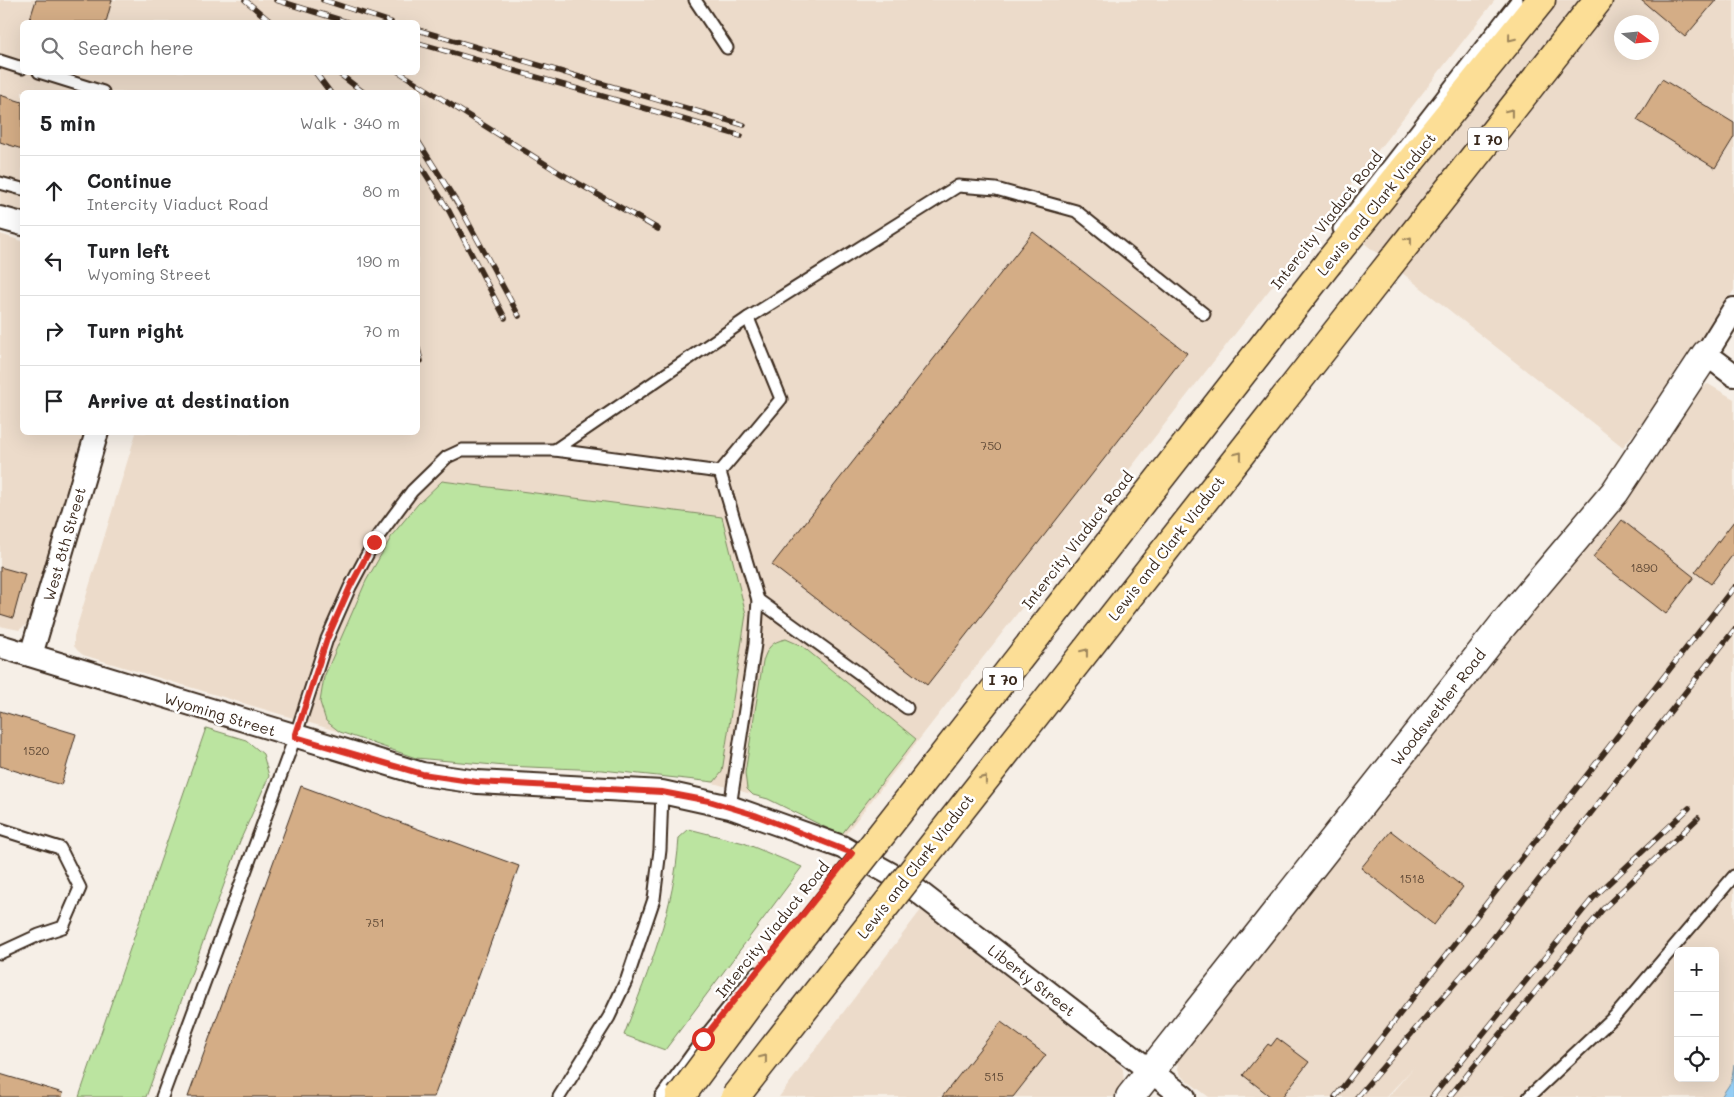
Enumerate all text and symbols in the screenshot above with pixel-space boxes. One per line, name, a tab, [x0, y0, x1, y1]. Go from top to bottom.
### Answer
north arrow	[1614, 15, 1659, 60]
search box	[20, 20, 420, 75]
one-way arrow	[1508, 32, 1516, 41]
icon: search	[38, 34, 66, 62]
text: Search here	[78, 35, 194, 60]
text: 5 min	[40, 109, 96, 136]
one-way arrow	[1504, 109, 1512, 118]
text: Walk · 340 m	[300, 112, 400, 133]
street label: Lewis and Clark Viaduct	[1312, 128, 1440, 280]
road number: I 70	[1468, 128, 1508, 150]
street label: Intercity Viaduct Road	[1266, 147, 1386, 293]
text: Continue	[87, 168, 172, 193]
icon: ahead	[40, 177, 68, 205]
text: 80 m	[363, 180, 400, 201]
text: Intercity Viaduct Road	[87, 193, 268, 214]
one-way arrow	[1404, 236, 1413, 245]
text: Turn left	[87, 238, 170, 263]
icon: left	[40, 247, 68, 275]
text: 190 m	[356, 250, 400, 271]
text: Wyoming Street	[87, 263, 211, 284]
icon: right	[40, 317, 68, 345]
text: Turn right	[87, 318, 184, 343]
text: 70 m	[363, 320, 400, 341]
icon: arrive	[40, 387, 68, 415]
text: Arrive at destination	[87, 388, 290, 413]
house number: 750	[980, 437, 1002, 453]
one-way arrow	[1234, 452, 1242, 461]
street label: Intercity Viaduct Road	[1017, 467, 1137, 613]
street label: Lewis and Clark Viaduct	[1103, 472, 1229, 624]
street label: West 8th Street	[38, 485, 90, 603]
route end	[363, 531, 386, 554]
house number: 1890	[1630, 559, 1658, 575]
street label: Woodswether Road	[1386, 645, 1490, 769]
one-way arrow	[1079, 649, 1087, 658]
road number: I 70	[983, 668, 1023, 691]
street label: Wyoming Street	[162, 687, 278, 741]
house number: 1520	[23, 742, 50, 758]
one-way arrow	[978, 775, 987, 785]
street label: Lewis and Clark Viaduct	[852, 790, 978, 942]
street label: Intercity Viaduct Road	[711, 857, 833, 1001]
house number: 1518	[1400, 870, 1424, 886]
house number: 751	[365, 914, 385, 930]
street label: Liberty Street	[984, 940, 1080, 1020]
map controls	[1674, 947, 1719, 1082]
button: +	[1674, 947, 1719, 992]
button: −	[1674, 992, 1719, 1037]
route start	[692, 1028, 715, 1051]
button: locate	[1674, 1037, 1719, 1082]
one-way arrow	[759, 1055, 767, 1064]
house number: 515	[984, 1068, 1004, 1084]

